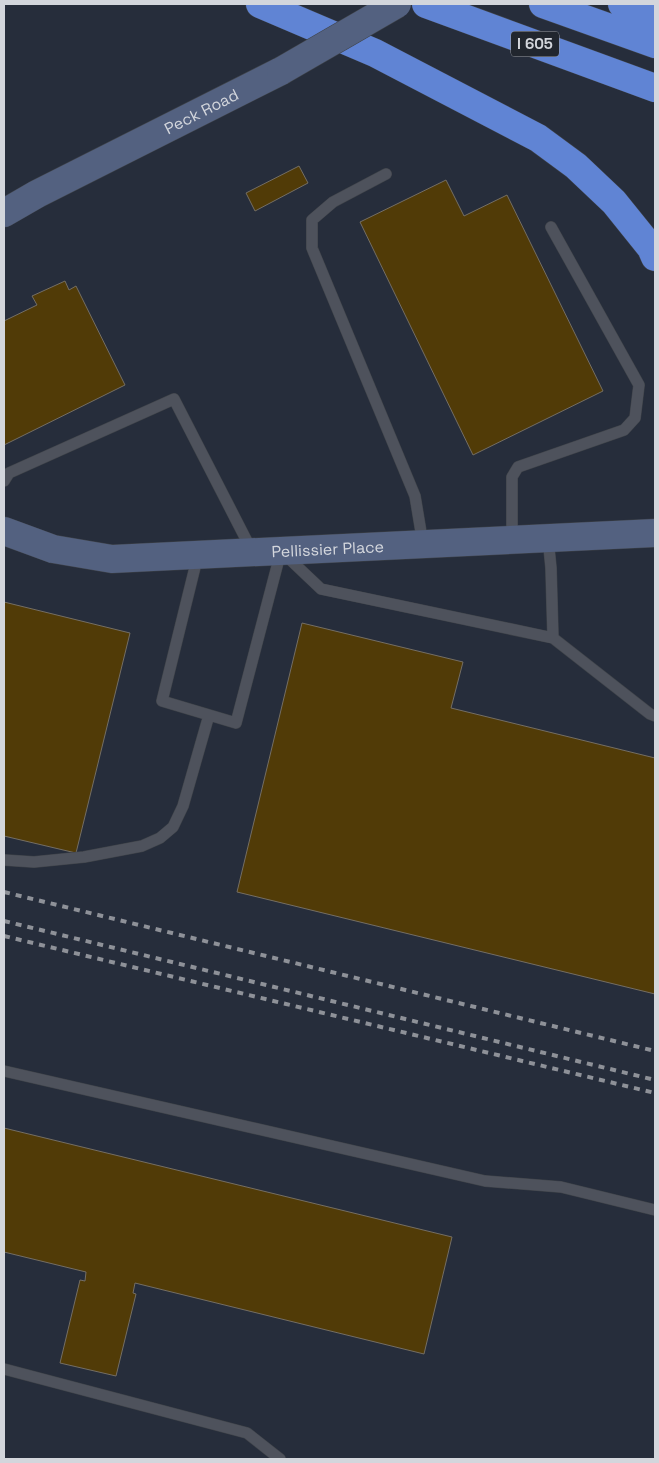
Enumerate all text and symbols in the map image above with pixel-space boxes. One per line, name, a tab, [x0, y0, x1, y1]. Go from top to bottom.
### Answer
road number: I 605	[511, 32, 559, 56]
street label: Peck Road	[161, 84, 242, 139]
street label: Pellissier Place	[271, 536, 384, 562]

